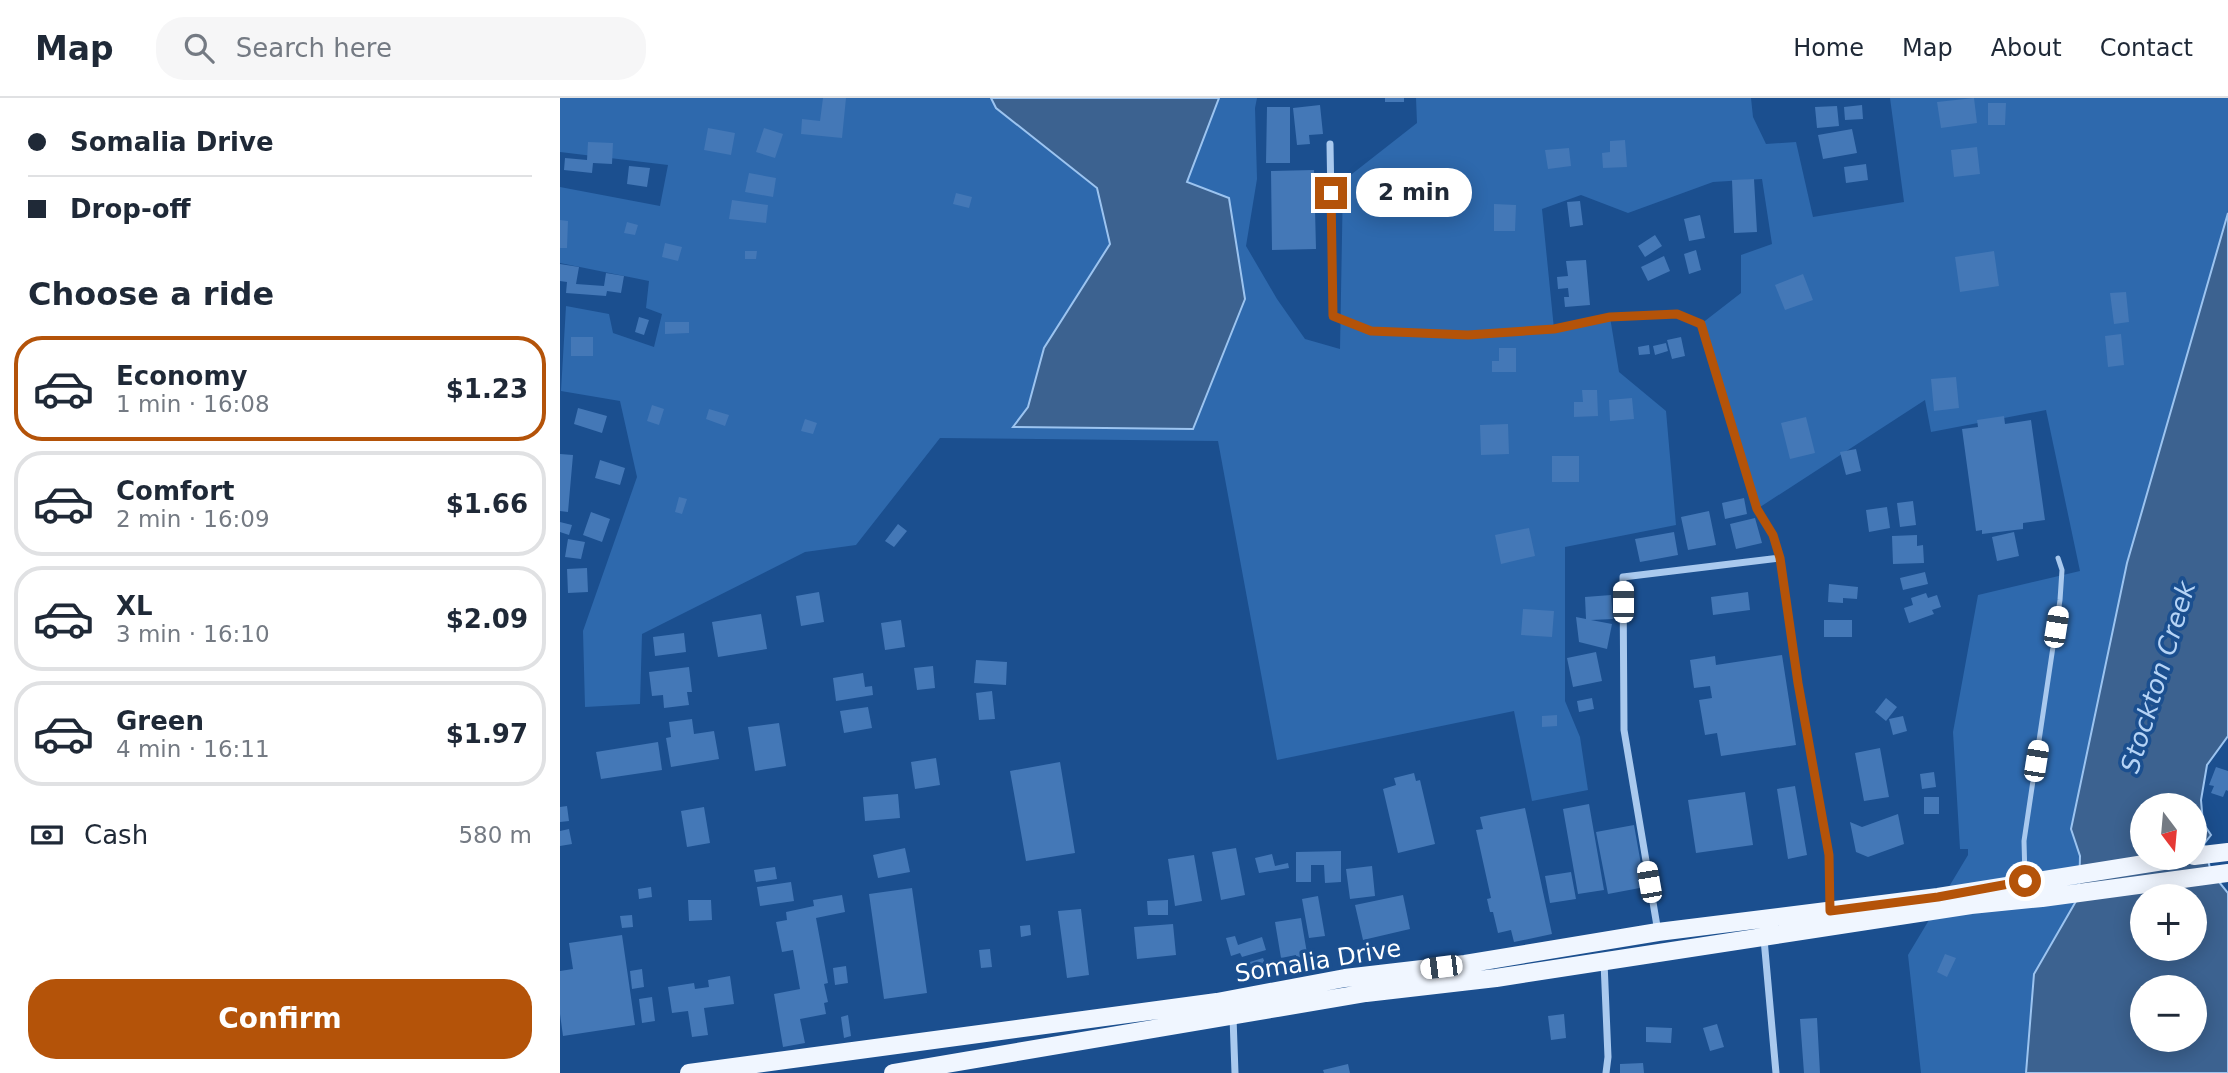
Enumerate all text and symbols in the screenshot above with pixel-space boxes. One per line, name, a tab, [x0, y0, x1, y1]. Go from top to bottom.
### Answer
search box	[156, 17, 646, 80]
text: Map	[35, 29, 114, 68]
icon: search	[180, 29, 218, 67]
text: Search here	[236, 33, 392, 63]
text: Home	[1793, 34, 1864, 62]
text: Map	[1902, 34, 1953, 62]
text: About	[1991, 34, 2062, 62]
text: Contact	[2100, 34, 2193, 62]
text: Somalia Drive	[70, 127, 274, 157]
callout: 2 min	[1356, 168, 1471, 217]
route end	[1315, 177, 1347, 209]
text: 2 min	[1378, 179, 1450, 205]
text: Drop-off	[70, 194, 191, 224]
text: Choose a ride	[28, 275, 274, 313]
icon: car	[32, 357, 95, 420]
text: Economy	[116, 361, 247, 391]
text: $1.23	[446, 374, 528, 404]
text: 1 min · 16:08	[116, 391, 270, 417]
icon: car	[32, 472, 95, 535]
text: Comfort	[116, 476, 234, 506]
text: $1.66	[446, 489, 528, 519]
text: 2 min · 16:09	[116, 506, 270, 532]
water label: Stockton Creek	[2115, 577, 2202, 776]
car	[1613, 581, 1634, 623]
icon: car	[32, 587, 95, 650]
text: XL	[116, 591, 153, 621]
text: $2.09	[446, 604, 528, 634]
car	[2043, 605, 2070, 649]
text: 3 min · 16:10	[116, 621, 270, 647]
icon: car	[32, 702, 95, 765]
text: Green	[116, 706, 204, 736]
text: $1.97	[446, 719, 528, 749]
text: 4 min · 16:11	[116, 736, 270, 762]
car	[2023, 739, 2050, 783]
north arrow	[2130, 793, 2207, 870]
map controls	[2130, 793, 2207, 1052]
icon: cash	[28, 816, 66, 854]
text: Cash	[84, 820, 148, 850]
text: 580 m	[458, 822, 532, 848]
car	[1636, 859, 1663, 905]
route start	[2009, 865, 2041, 897]
button: +	[2130, 884, 2207, 961]
street label: Somalia Drive	[1233, 934, 1403, 988]
car	[1419, 954, 1464, 980]
button: −	[2130, 975, 2207, 1052]
button: Confirm	[28, 979, 532, 1059]

